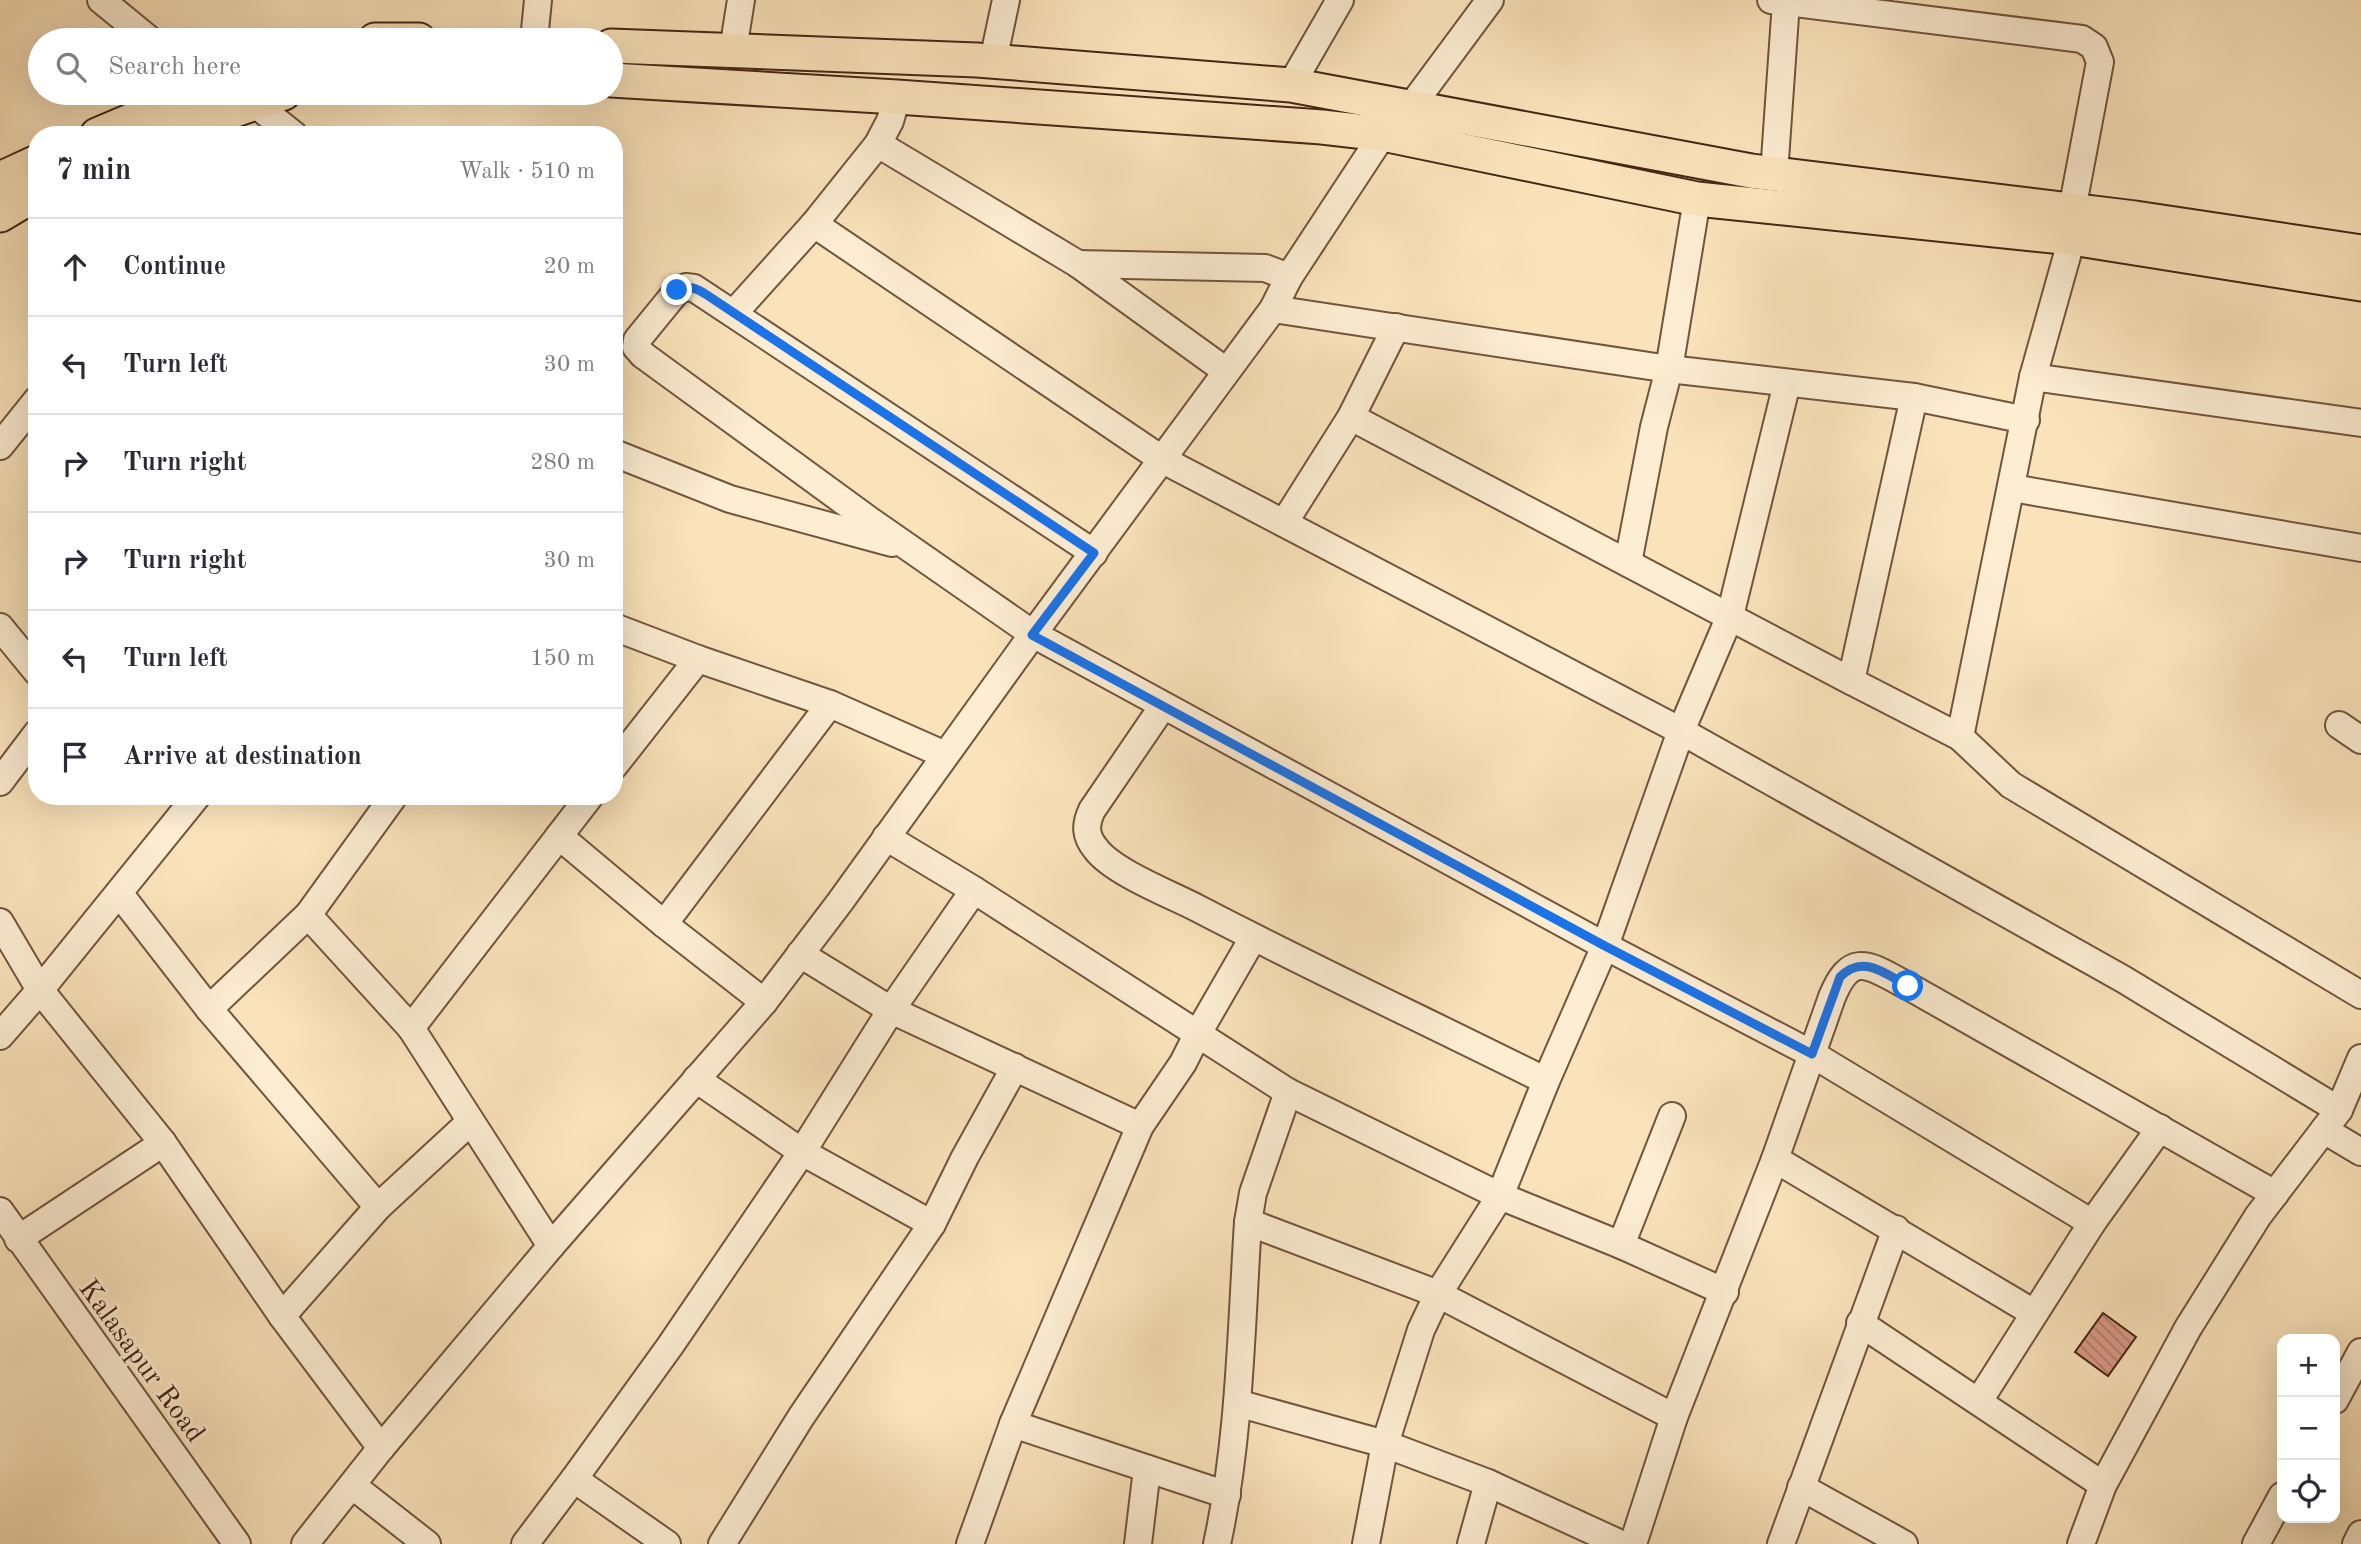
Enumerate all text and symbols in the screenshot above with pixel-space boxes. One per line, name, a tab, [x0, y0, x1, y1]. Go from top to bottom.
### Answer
search box	[28, 28, 623, 105]
icon: search	[52, 48, 90, 86]
text: Search here	[108, 54, 241, 80]
text: 7 min	[56, 156, 131, 186]
text: Walk · 510 m	[459, 160, 595, 183]
icon: ahead	[56, 248, 94, 286]
text: Continue	[123, 254, 226, 280]
text: 20 m	[544, 255, 595, 278]
route end	[661, 274, 692, 305]
icon: left	[56, 346, 94, 384]
text: Turn left	[123, 352, 228, 378]
text: 30 m	[544, 353, 595, 376]
icon: right	[56, 444, 94, 482]
text: Turn right	[123, 450, 246, 476]
text: 280 m	[530, 451, 595, 474]
icon: right	[56, 542, 94, 580]
text: Turn right	[123, 548, 246, 574]
text: 30 m	[544, 549, 595, 572]
icon: left	[56, 640, 94, 678]
text: Turn left	[123, 646, 228, 672]
text: 150 m	[530, 647, 595, 670]
icon: arrive	[56, 738, 94, 776]
text: Arrive at destination	[123, 744, 362, 770]
route start	[1892, 970, 1923, 1001]
street label: Kalasapur Road	[72, 1275, 209, 1448]
map controls	[2277, 1334, 2340, 1523]
button: +	[2277, 1334, 2340, 1397]
button: −	[2277, 1397, 2340, 1460]
button: locate	[2277, 1460, 2340, 1523]

